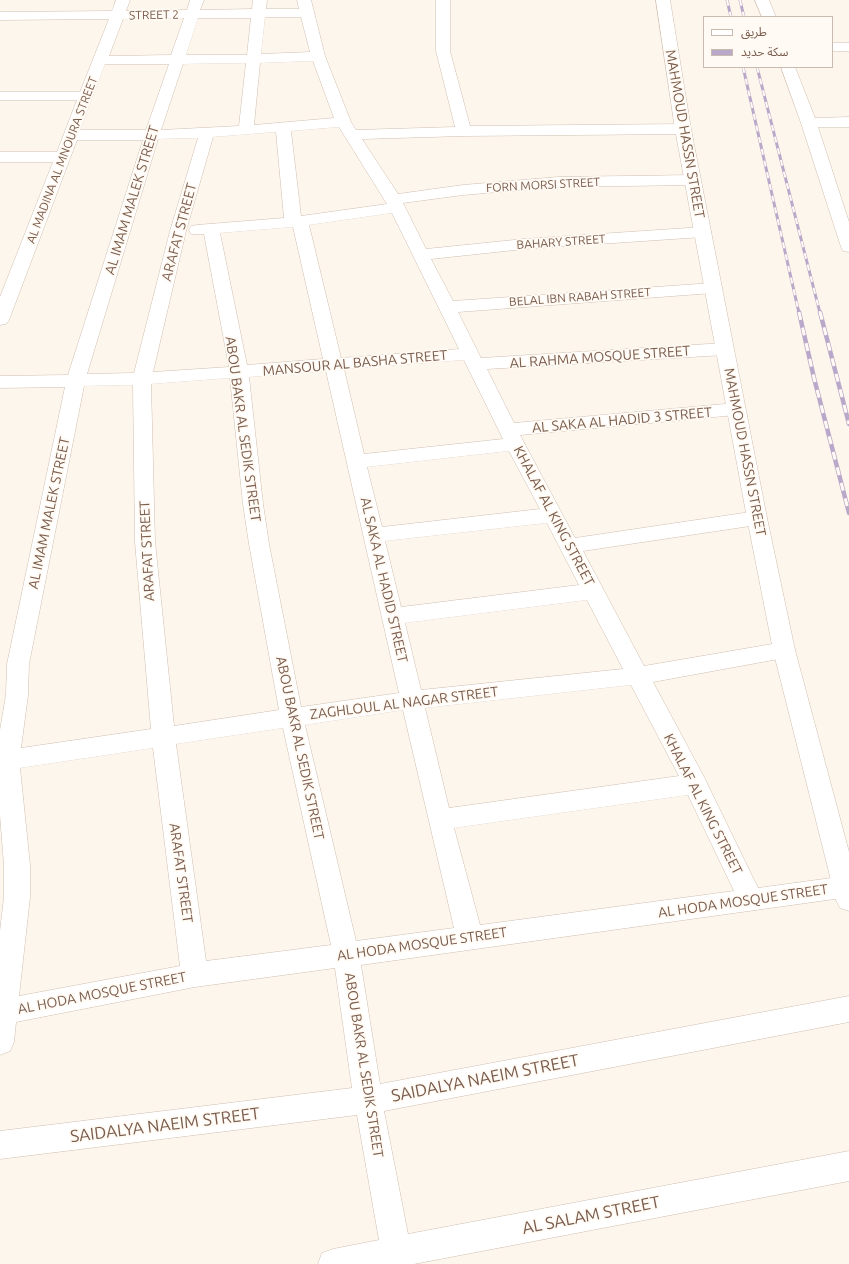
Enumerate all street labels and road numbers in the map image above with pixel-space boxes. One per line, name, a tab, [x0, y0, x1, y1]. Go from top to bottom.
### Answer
street label: STREET 2	[129, 7, 179, 23]
street label: MAHMOUD HASSN STREET	[662, 48, 708, 220]
street label: AL MADINA AL MNOURA STREET	[23, 75, 101, 245]
street label: AL IMAM MALEK STREET	[101, 123, 163, 277]
street label: FORN MORSI STREET	[486, 175, 600, 195]
street label: ARAFAT STREET	[158, 181, 200, 283]
street label: BAHARY STREET	[516, 232, 606, 252]
street label: BELAL IBN RABAH STREET	[509, 285, 651, 309]
street label: ABOU BAKR AL SEDIK STREET	[222, 335, 264, 523]
street label: AL RAHMA MOSQUE STREET	[509, 342, 691, 372]
street label: MANSOUR AL BASHA STREET	[262, 347, 448, 379]
street label: MAHMOUD HASSN STREET	[720, 366, 770, 538]
street label: AL SAKA AL HADID 3 STREET	[531, 404, 713, 436]
street label: AL IMAM MALEK STREET	[25, 435, 73, 591]
street label: KHALAF AL KING STREET	[510, 443, 598, 589]
street label: AL SAKA AL HADID STREET	[357, 496, 411, 664]
street label: ARAFAT STREET	[136, 500, 158, 602]
street label: ABOU BAKR AL SEDIK STREET	[272, 655, 328, 841]
street label: ZAGHLOUL AL NAGAR STREET	[309, 683, 499, 723]
street label: KHALAF AL KING STREET	[660, 731, 746, 877]
street label: ARAFAT STREET	[166, 822, 196, 924]
street label: AL HODA MOSQUE STREET	[657, 881, 829, 921]
street label: AL HODA MOSQUE STREET	[336, 924, 508, 964]
street label: AL HODA MOSQUE STREET	[16, 968, 188, 1018]
street label: ABOU BAKR AL SEDIK STREET	[341, 971, 387, 1159]
street label: SAIDALYA NAEIM STREET	[389, 1050, 581, 1106]
street label: SAIDALYA NAEIM STREET	[69, 1103, 261, 1147]
street label: AL SALAM STREET	[520, 1192, 662, 1238]

